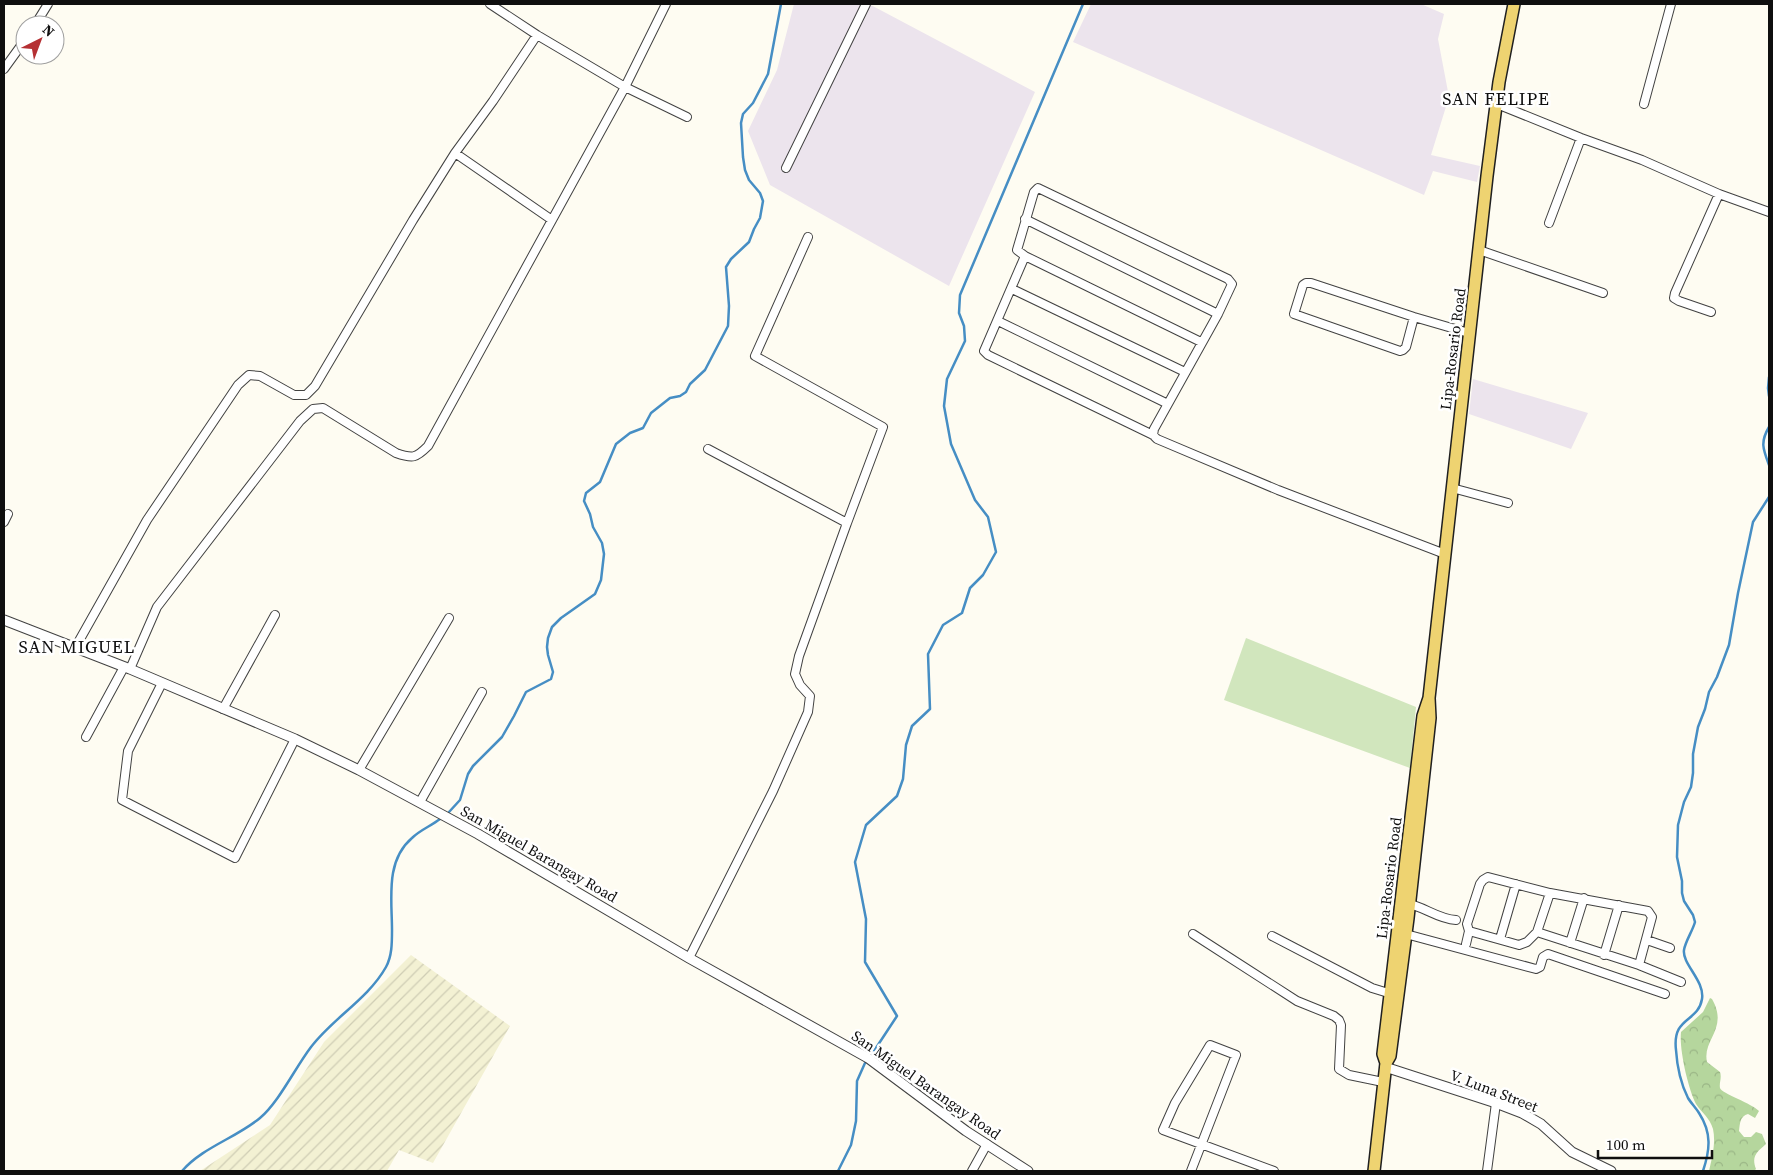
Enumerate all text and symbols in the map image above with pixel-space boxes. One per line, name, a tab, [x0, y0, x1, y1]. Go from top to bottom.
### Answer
north arrow	[15, 15, 65, 65]
text: N	[38, 19, 59, 41]
district label: SAN FELIPE	[1442, 86, 1550, 111]
street label: Lipa-Rosario Road	[1435, 286, 1470, 411]
district label: SAN MIGUEL	[19, 634, 135, 659]
street label: San Miguel Barangay Road	[457, 800, 622, 907]
street label: Lipa-Rosario Road	[1371, 815, 1406, 940]
street label: San Miguel Barangay Road	[848, 1025, 1005, 1144]
street label: V. Luna Street	[1447, 1064, 1541, 1117]
scale bar	[1598, 1128, 1712, 1160]
text: 100 m	[1606, 1134, 1646, 1155]

